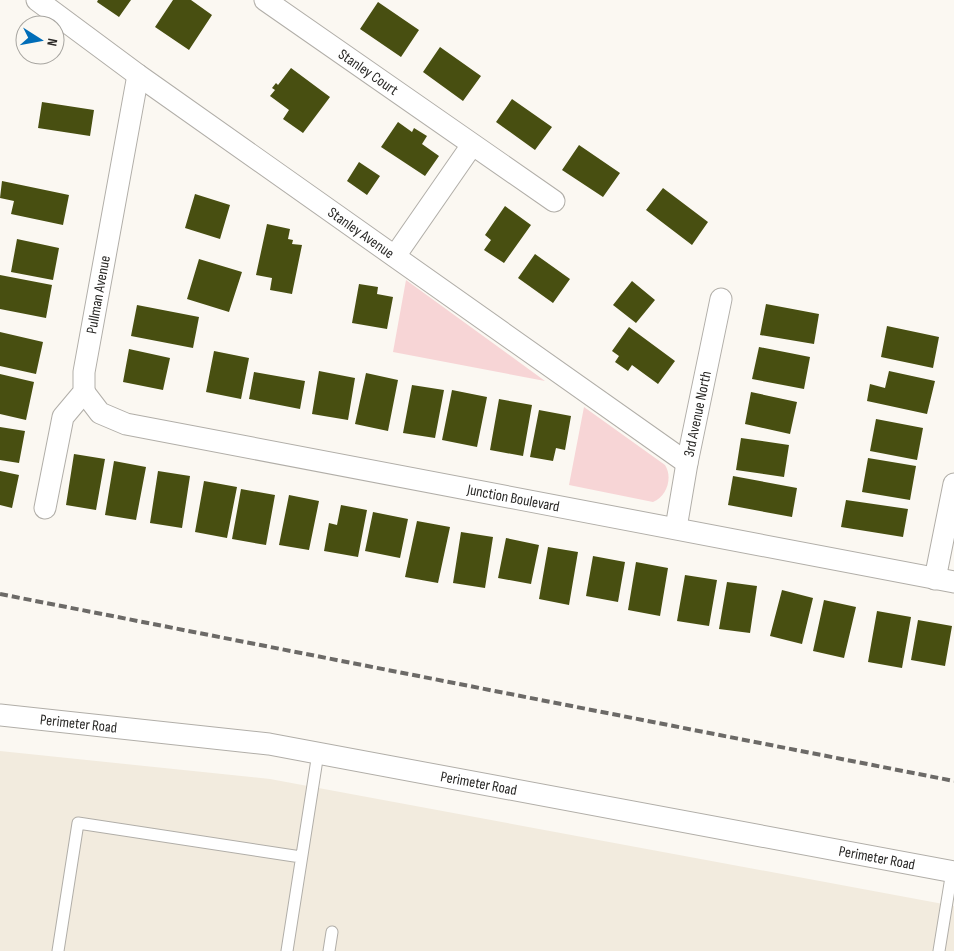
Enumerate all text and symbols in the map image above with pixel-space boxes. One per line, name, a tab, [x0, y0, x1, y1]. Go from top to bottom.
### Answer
north arrow	[15, 15, 65, 65]
text: N	[43, 37, 61, 48]
street label: Stanley Court	[335, 45, 402, 100]
street label: Stanley Avenue	[324, 203, 398, 263]
street label: Pullman Avenue	[82, 254, 114, 335]
street label: 3rd Avenue North	[679, 369, 715, 459]
street label: Junction Boulevard	[465, 480, 561, 516]
street label: Perimeter Road	[39, 710, 118, 737]
street label: Perimeter Road	[439, 767, 519, 800]
street label: Perimeter Road	[837, 841, 917, 874]

